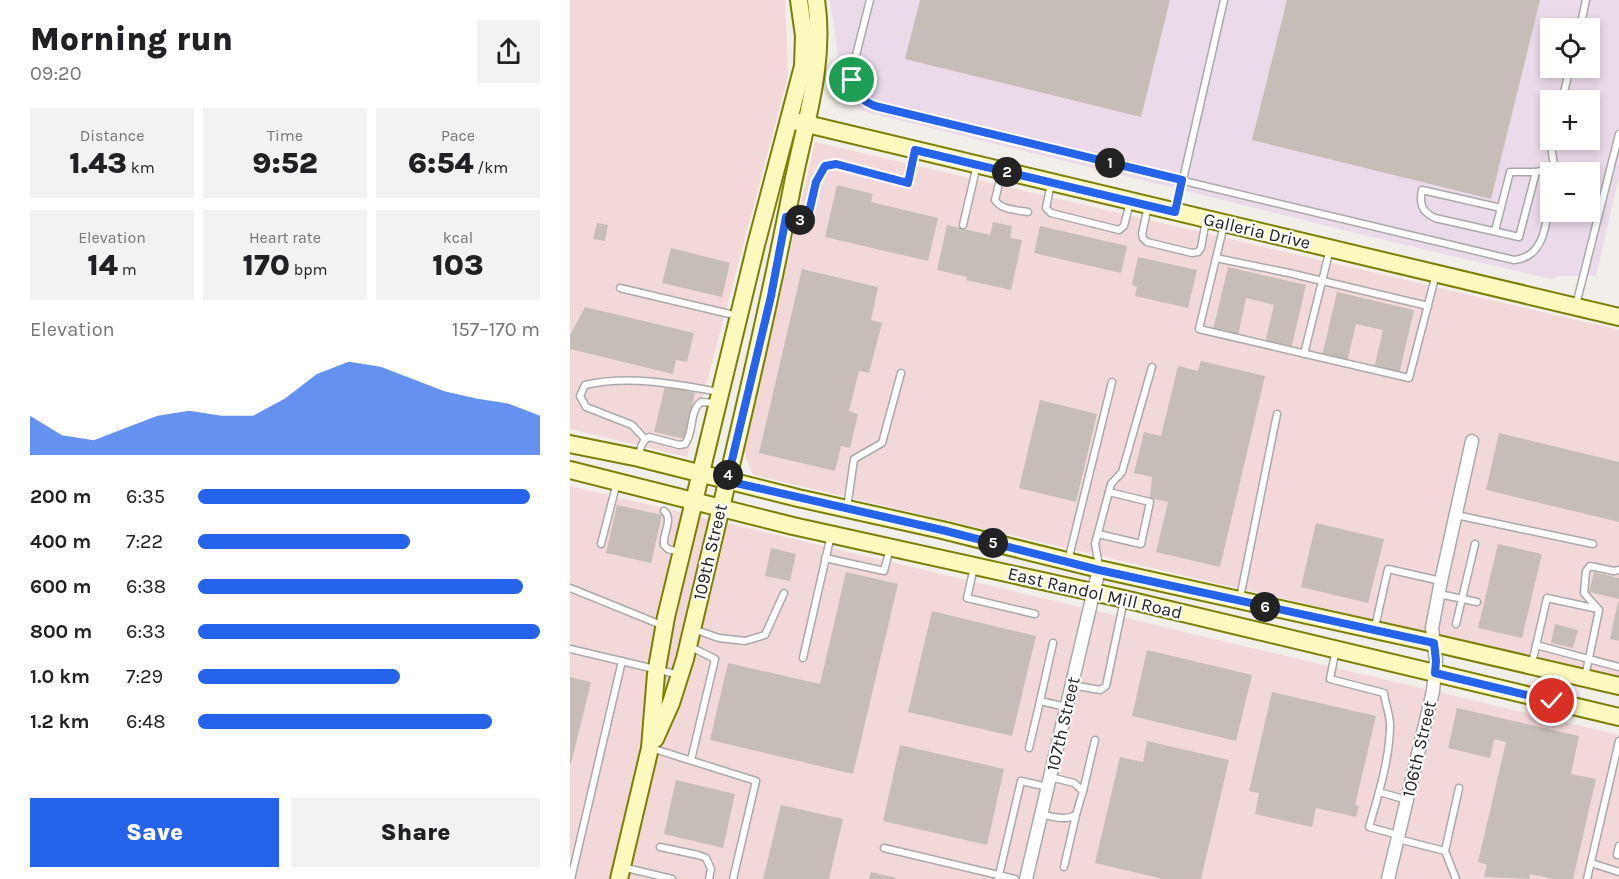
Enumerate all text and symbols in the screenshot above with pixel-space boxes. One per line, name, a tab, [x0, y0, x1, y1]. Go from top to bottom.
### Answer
map controls	[1540, 18, 1600, 222]
button: locate	[1540, 18, 1600, 78]
text: Morning run	[30, 20, 233, 58]
button: share	[477, 20, 540, 83]
pin	[826, 54, 877, 105]
text: 09:20	[30, 62, 82, 85]
icon: arrive	[835, 63, 868, 96]
button: +	[1540, 90, 1600, 150]
text: Distance	[80, 126, 144, 145]
text: Time	[267, 126, 303, 145]
text: Pace	[441, 126, 475, 145]
text: 1.43	[69, 145, 127, 181]
text: 9:52	[252, 145, 318, 181]
text: 6:54	[408, 145, 473, 181]
pin: 1	[1095, 148, 1125, 178]
text: 1	[1107, 153, 1113, 172]
pin: 2	[992, 157, 1022, 187]
text: km	[127, 158, 155, 177]
text: /km	[473, 158, 508, 177]
text: 2	[1002, 162, 1012, 181]
button: −	[1540, 162, 1600, 222]
pin: 3	[785, 205, 815, 235]
street label: Galleria Drive	[1201, 208, 1313, 254]
text: 3	[795, 210, 805, 229]
text: Elevation	[78, 228, 146, 247]
text: Heart rate	[249, 228, 321, 247]
text: kcal	[443, 228, 473, 247]
text: 14	[87, 247, 118, 283]
text: 170	[242, 247, 290, 283]
text: 103	[432, 247, 484, 283]
text: m	[118, 260, 137, 279]
text: bpm	[290, 260, 328, 279]
text: Elevation	[30, 318, 115, 341]
text: 157–170 m	[452, 318, 540, 341]
pin: 4	[713, 460, 743, 490]
text: 4	[723, 465, 733, 484]
text: 200 m	[30, 485, 91, 508]
text: 6:35	[126, 485, 165, 508]
street label: 109th Street	[688, 501, 732, 602]
pin: 5	[978, 528, 1008, 558]
text: 400 m	[30, 530, 91, 553]
text: 7:22	[126, 530, 163, 553]
text: 5	[988, 533, 998, 552]
street label: East Randol Mill Road	[1006, 562, 1184, 624]
text: 600 m	[30, 575, 91, 598]
text: 6:38	[126, 575, 166, 598]
pin: 6	[1250, 592, 1280, 622]
text: 6	[1260, 597, 1270, 616]
text: 800 m	[30, 620, 92, 643]
text: 6:33	[126, 620, 166, 643]
text: 1.0 km	[30, 665, 90, 688]
text: 7:29	[126, 665, 163, 688]
street label: 107th Street	[1041, 674, 1085, 773]
pin	[1526, 675, 1577, 726]
icon: check	[1535, 684, 1568, 717]
street label: 106th Street	[1397, 698, 1441, 799]
text: 1.2 km	[30, 710, 89, 733]
text: 6:48	[126, 710, 166, 733]
button: Save	[30, 798, 279, 867]
button: Share	[291, 798, 540, 867]

